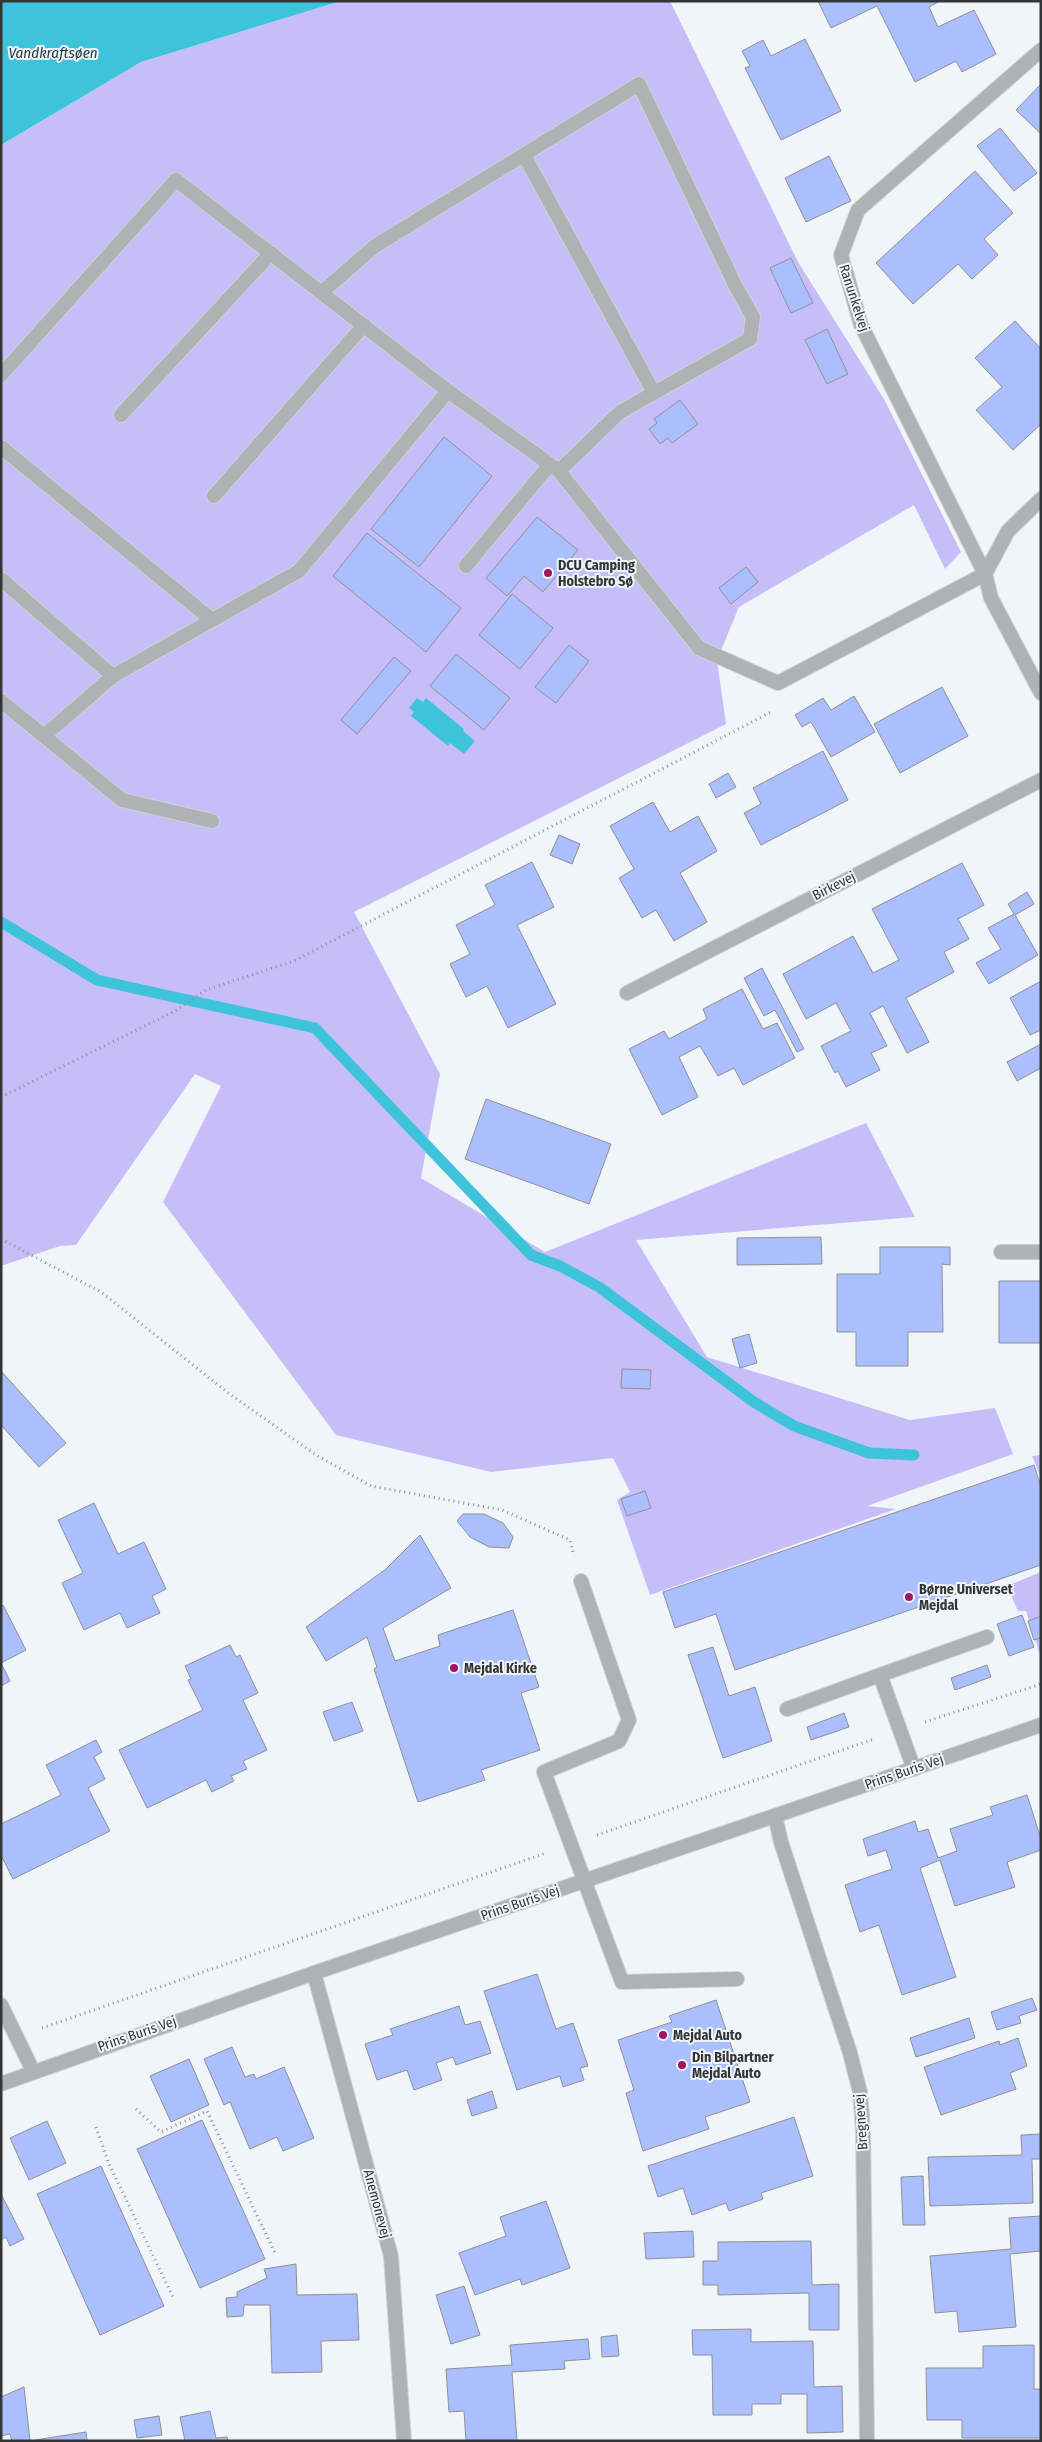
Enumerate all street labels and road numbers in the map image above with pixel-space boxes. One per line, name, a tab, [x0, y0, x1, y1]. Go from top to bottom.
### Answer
street label: Ranunkelvej	[835, 262, 873, 334]
street label: Birkevej	[810, 868, 858, 904]
street label: Prins Buris Vej	[862, 1751, 946, 1793]
street label: Prins Buris Vej	[478, 1882, 562, 1924]
street label: Prins Buris Vej	[95, 2013, 179, 2055]
street label: Bregnevej	[851, 2093, 871, 2151]
street label: Anemonevej	[360, 2168, 394, 2240]

